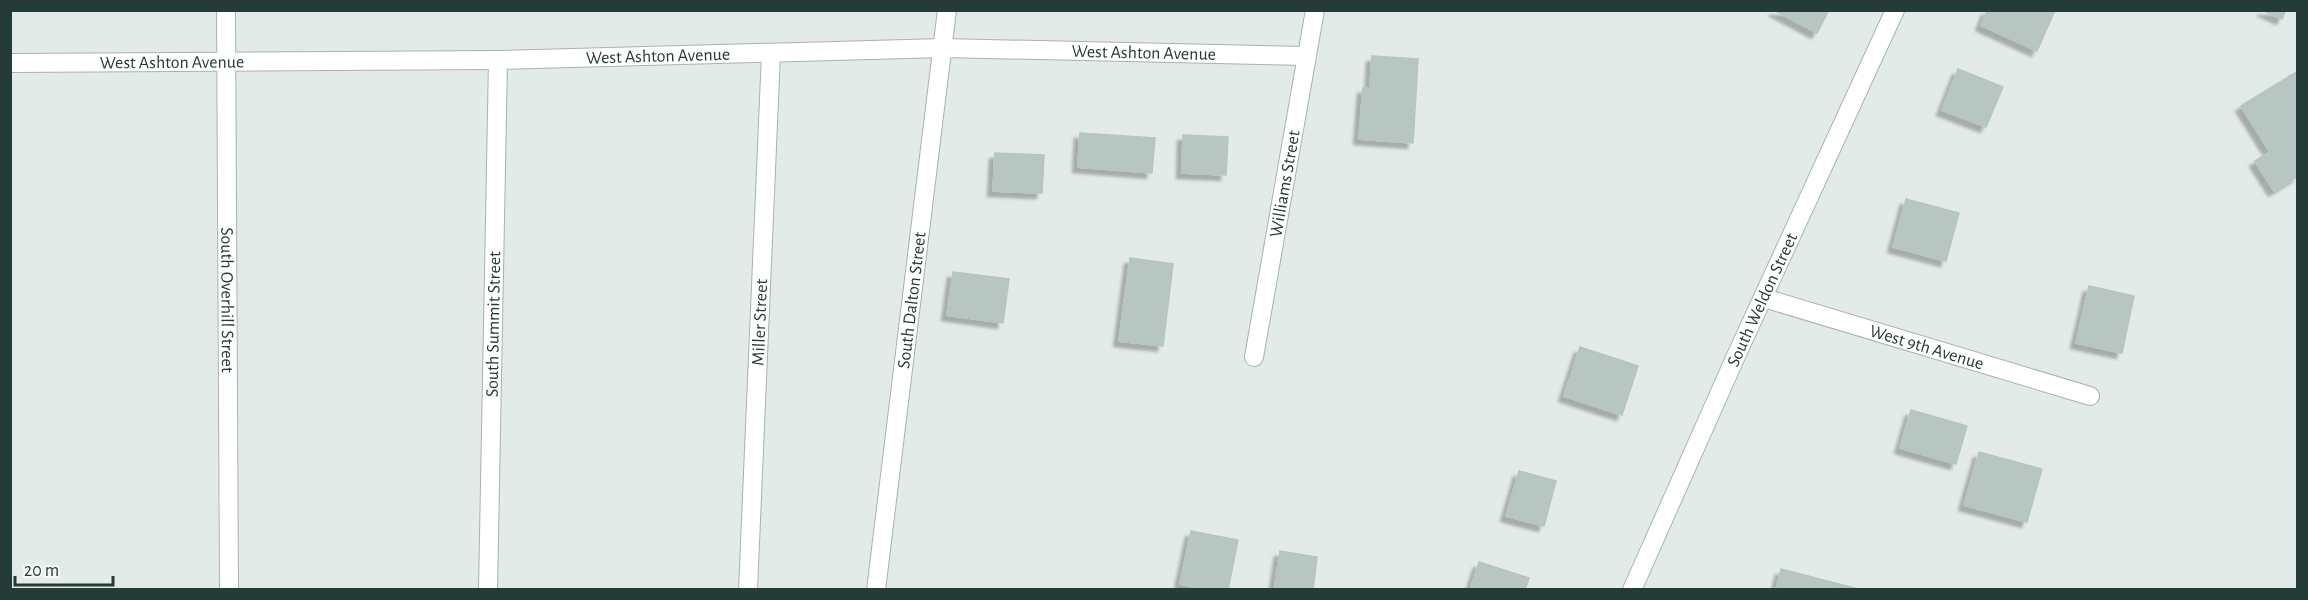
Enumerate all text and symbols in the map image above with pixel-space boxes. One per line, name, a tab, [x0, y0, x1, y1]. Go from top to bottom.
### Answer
street label: West Ashton Avenue	[1071, 43, 1216, 64]
street label: West Ashton Avenue	[586, 46, 730, 68]
street label: West Ashton Avenue	[100, 54, 244, 72]
street label: Williams Street	[1267, 129, 1304, 239]
street label: South Overhill Street	[217, 227, 236, 373]
street label: South Weldon Street	[1724, 230, 1801, 370]
street label: South Dalton Street	[895, 231, 930, 370]
street label: South Summit Street	[484, 251, 504, 397]
street label: Miller Street	[750, 278, 771, 366]
street label: West 9th Avenue	[1867, 322, 1986, 374]
scale bar	[15, 549, 112, 587]
text: 20 m	[24, 562, 59, 580]

